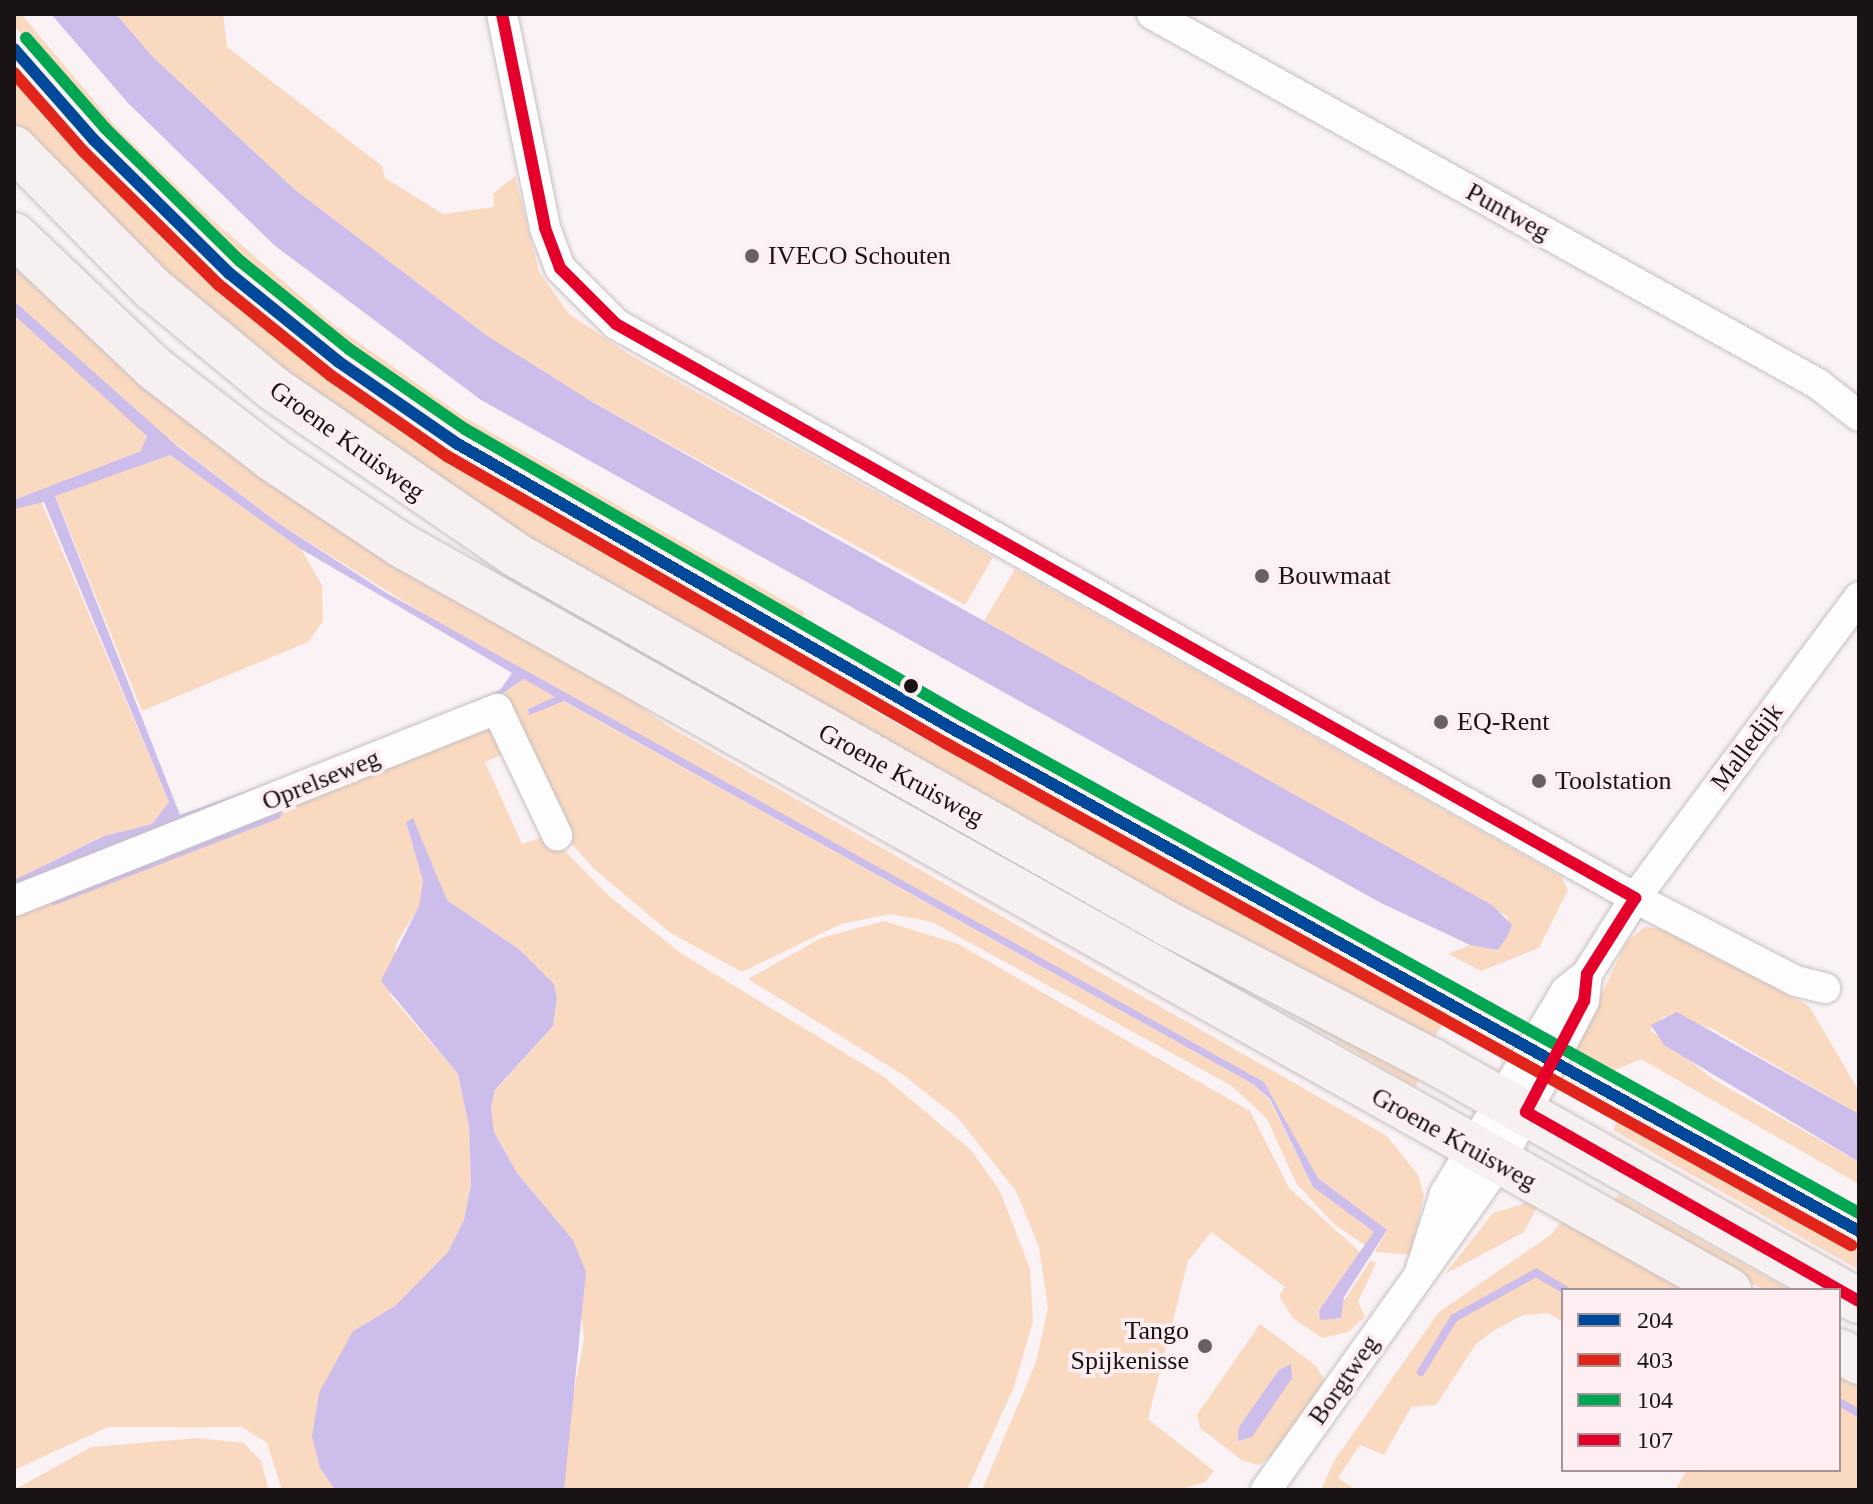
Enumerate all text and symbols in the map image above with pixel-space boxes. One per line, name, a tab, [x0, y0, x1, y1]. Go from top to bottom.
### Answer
street label: Puntweg	[1461, 176, 1555, 248]
place label: IVECO Schouten	[768, 240, 951, 272]
marker: IVECO Schouten	[743, 247, 761, 265]
street label: Groene Kruisweg	[263, 374, 431, 508]
place label: Bouwmaat	[1278, 560, 1391, 592]
marker: Bouwmaat	[1253, 567, 1271, 585]
unlabelled marker	[903, 678, 919, 694]
street label: Malledijk	[1704, 697, 1790, 797]
place label: EQ-Rent	[1457, 706, 1549, 738]
marker: EQ-Rent	[1432, 713, 1450, 731]
street label: Groene Kruisweg	[813, 717, 989, 833]
street label: Oprelseweg	[258, 742, 384, 818]
place label: Toolstation	[1555, 765, 1672, 797]
marker: Toolstation	[1530, 772, 1548, 790]
street label: Groene Kruisweg	[1366, 1081, 1542, 1197]
legend	[1561, 1288, 1841, 1472]
text: 204	[1637, 1307, 1673, 1333]
place label: Tango Spijkenisse	[1071, 1315, 1189, 1376]
street label: Borgtweg	[1302, 1329, 1386, 1431]
marker: Tango Spijkenisse	[1196, 1337, 1214, 1355]
text: 403	[1637, 1347, 1673, 1373]
text: 104	[1637, 1387, 1673, 1413]
text: 107	[1637, 1427, 1673, 1453]

